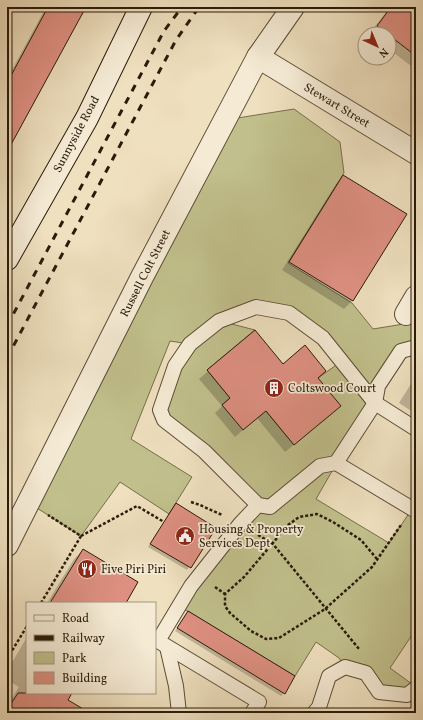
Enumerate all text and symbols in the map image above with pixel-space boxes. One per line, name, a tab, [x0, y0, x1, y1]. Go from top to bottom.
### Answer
north arrow	[357, 26, 397, 66]
text: N	[375, 44, 391, 60]
street label: Stewart Street	[300, 80, 373, 132]
street label: Sunnyside Road	[50, 93, 104, 176]
street label: Russell Colt Street	[117, 227, 175, 320]
building icon: Coltswood Court	[263, 377, 285, 399]
place label: Coltswood Court	[288, 381, 376, 397]
place label: Housing & Property Services Dept	[199, 522, 304, 552]
public building icon: Housing & Property Services Dept	[174, 525, 196, 547]
restaurant icon: Five Piri Piri	[76, 558, 98, 580]
place label: Five Piri Piri	[101, 562, 167, 578]
legend	[26, 602, 156, 694]
text: Road	[62, 611, 89, 627]
text: Railway	[62, 631, 105, 647]
text: Park	[62, 651, 87, 667]
text: Building	[62, 671, 107, 687]

